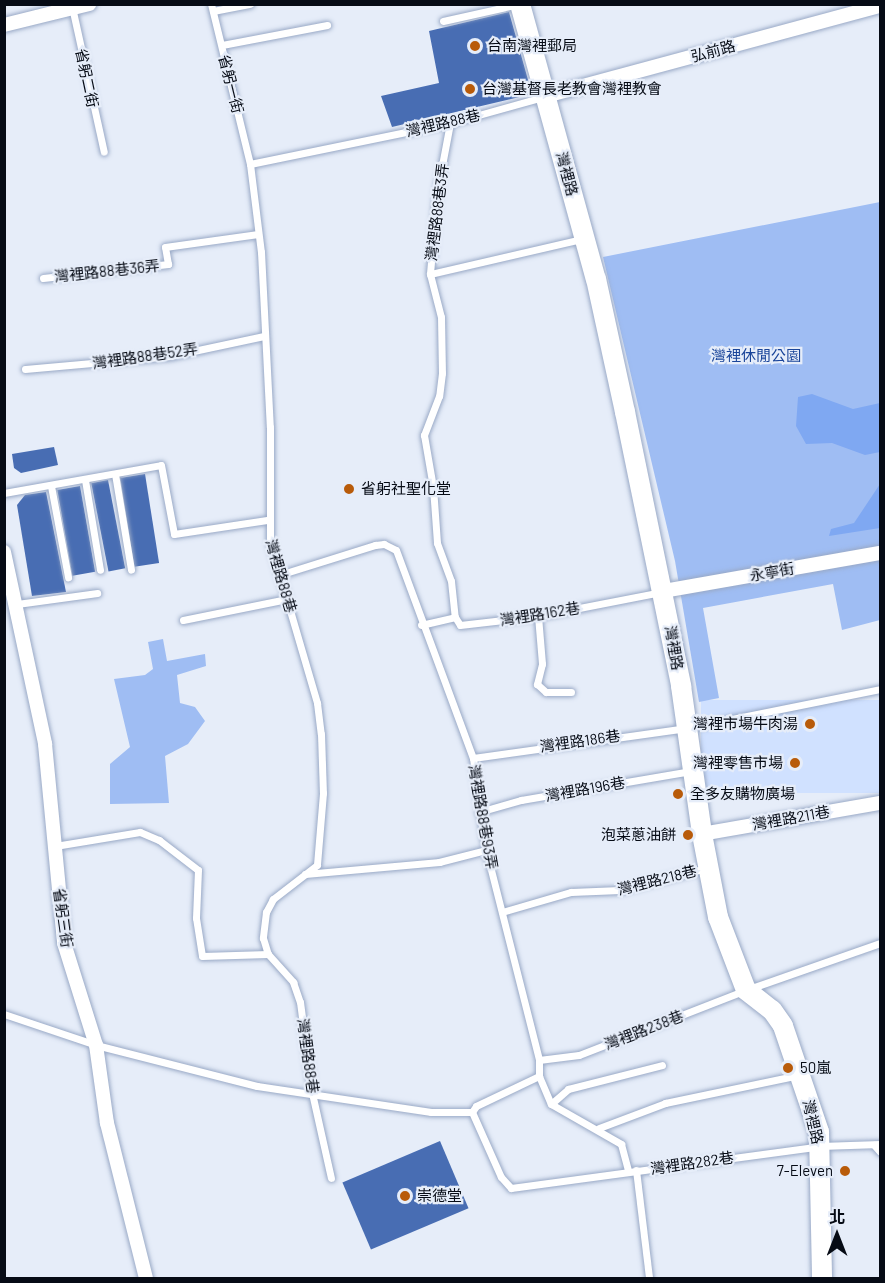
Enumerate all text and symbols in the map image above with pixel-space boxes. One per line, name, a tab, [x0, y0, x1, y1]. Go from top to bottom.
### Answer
street label: 弘前路	[689, 36, 737, 66]
place label: 台南灣裡郵局	[487, 37, 577, 55]
marker: 台南灣裡郵局	[468, 39, 482, 53]
street label: 省躬二街	[72, 47, 102, 109]
street label: 省躬一街	[215, 53, 247, 115]
place label: 台灣基督長老教會灣裡教會	[482, 80, 662, 98]
marker: 台灣基督長老教會灣裡教會	[463, 82, 477, 96]
street label: 灣裡路88巷	[404, 106, 482, 140]
street label: 灣裡路	[552, 150, 582, 198]
street label: 灣裡路88巷3弄	[422, 162, 452, 262]
street label: 灣裡路88巷36弄	[53, 257, 161, 285]
street label: 灣裡路88巷52弄	[91, 340, 199, 372]
park label: 灣裡休閒公園	[711, 347, 801, 365]
place label: 省躬社聖化堂	[361, 480, 451, 498]
marker: 省躬社聖化堂	[342, 482, 356, 496]
street label: 灣裡路88巷	[262, 537, 300, 615]
street label: 永寧街	[748, 559, 796, 585]
street label: 灣裡路162巷	[499, 599, 581, 629]
street label: 灣裡路	[661, 624, 687, 672]
place label: 灣裡市場牛肉湯	[693, 715, 798, 733]
marker: 灣裡市場牛肉湯	[803, 717, 817, 731]
street label: 灣裡路186巷	[539, 726, 621, 756]
place label: 灣裡零售市場	[693, 754, 783, 772]
marker: 灣裡零售市場	[788, 756, 802, 770]
street label: 灣裡路88巷93弄	[465, 763, 501, 871]
street label: 灣裡路196巷	[544, 773, 626, 805]
place label: 全多友購物廣場	[690, 785, 795, 803]
marker: 全多友購物廣場	[671, 787, 685, 801]
street label: 灣裡路211巷	[751, 802, 831, 834]
place label: 泡菜蔥油餅	[601, 826, 676, 844]
marker: 泡菜蔥油餅	[681, 828, 695, 842]
street label: 灣裡路218巷	[616, 861, 698, 899]
street label: 省躬三街	[50, 887, 76, 949]
street label: 灣裡路238巷	[602, 1007, 686, 1053]
street label: 灣裡路88巷	[294, 1017, 322, 1095]
place label: 50嵐	[800, 1059, 831, 1077]
marker: 50嵐	[781, 1061, 795, 1075]
street label: 灣裡路	[799, 1098, 827, 1146]
street label: 灣裡路282巷	[649, 1148, 735, 1178]
place label: 7-Eleven	[777, 1162, 833, 1180]
marker: 7-Eleven	[838, 1164, 852, 1178]
place label: 崇德堂	[417, 1187, 462, 1205]
marker: 崇德堂	[398, 1189, 412, 1203]
north arrow	[807, 1205, 867, 1265]
text: 北	[829, 1207, 845, 1226]

